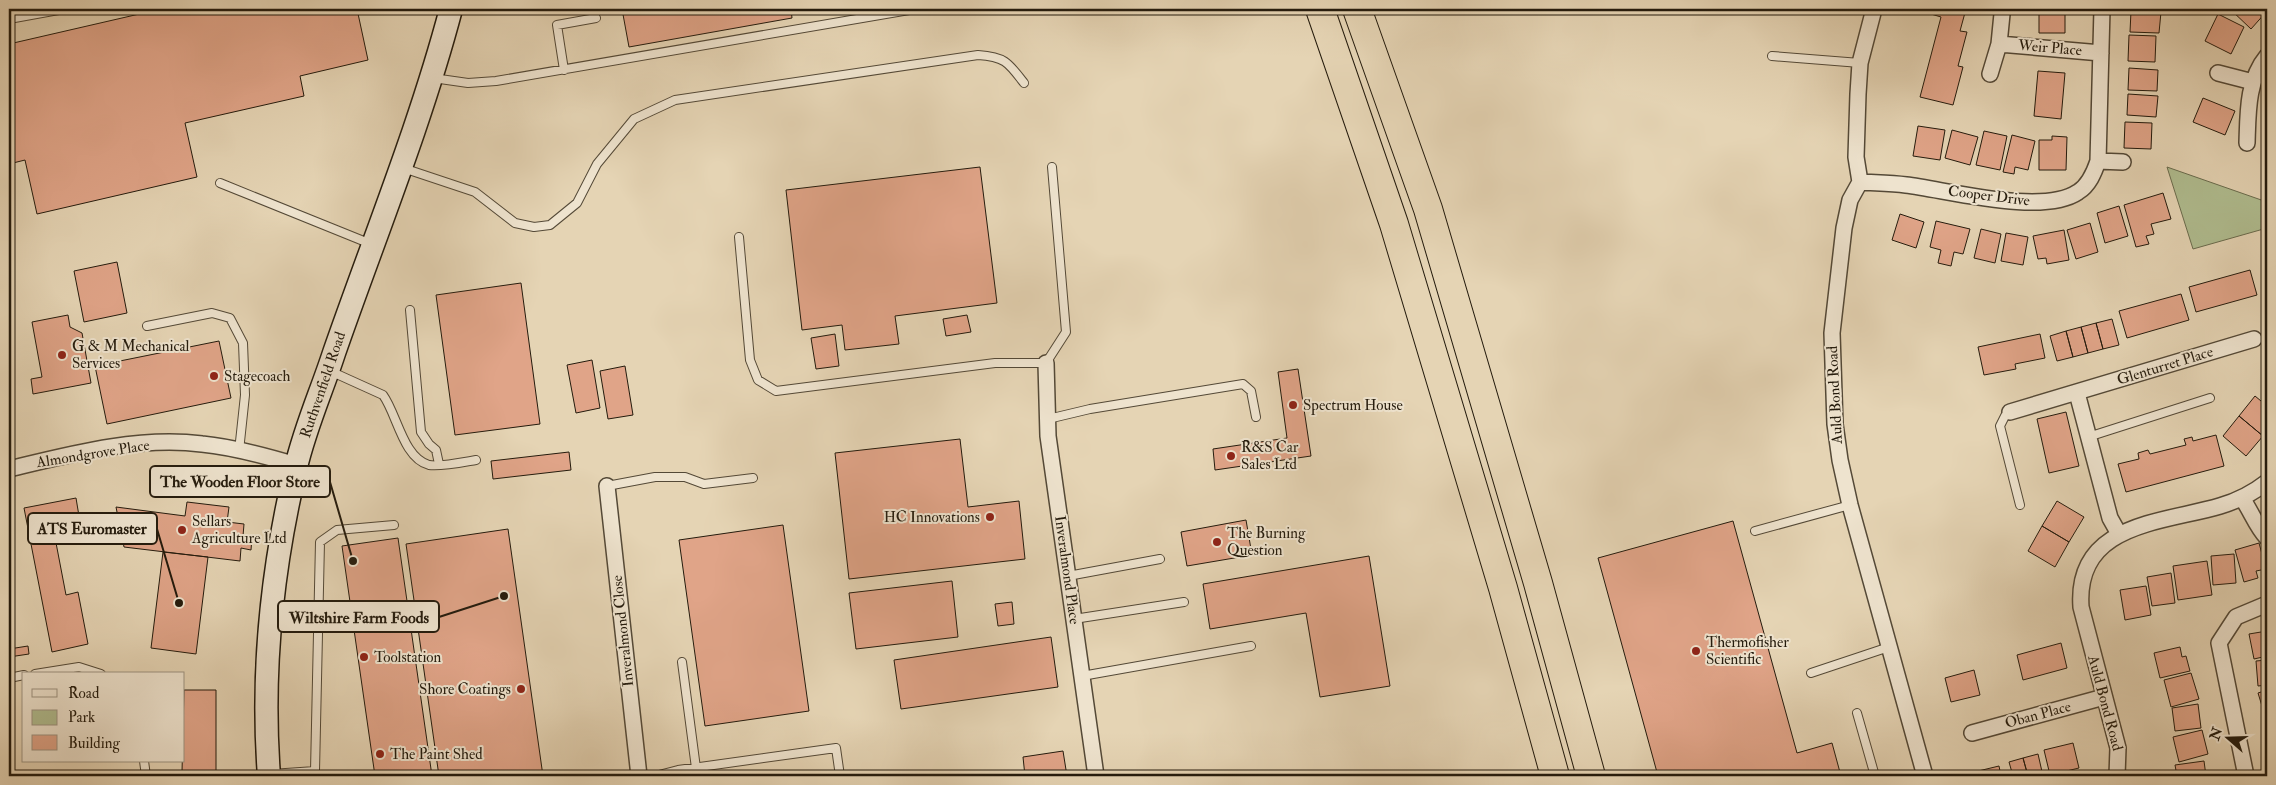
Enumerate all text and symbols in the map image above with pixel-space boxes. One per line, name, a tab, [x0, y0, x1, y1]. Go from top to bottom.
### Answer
street label: Weir Place	[2016, 36, 2083, 60]
street label: Cooper Drive	[1947, 182, 2031, 211]
street label: Ruthvenfield Road	[296, 329, 350, 441]
place label: G & M Mechanical Services	[72, 337, 190, 373]
street label: Glenturret Place	[2115, 342, 2215, 390]
street label: Auld Bond Road	[1823, 345, 1847, 446]
marker: G & M Mechanical Services	[56, 349, 68, 361]
place label: Stagecoach	[224, 367, 290, 386]
marker: Stagecoach	[208, 370, 220, 382]
place label: Spectrum House	[1303, 396, 1403, 416]
marker: Spectrum House	[1287, 399, 1299, 411]
street label: Almondgrove Place	[34, 436, 151, 472]
place label: R&S Car Sales Ltd	[1241, 438, 1299, 474]
marker: R&S Car Sales Ltd	[1225, 450, 1237, 462]
callout: The Wooden Floor Store	[150, 466, 330, 497]
text: The Wooden Floor Store	[159, 472, 320, 492]
place label: HC Innovations	[884, 508, 980, 527]
marker: HC Innovations	[984, 511, 996, 523]
place label: Sellars Agriculture Ltd	[191, 512, 287, 548]
callout: ATS Euromaster	[28, 513, 157, 544]
street label: Inveralmond Place	[1050, 514, 1084, 626]
text: ATS Euromaster	[36, 519, 148, 539]
marker: Sellars Agriculture Ltd	[176, 524, 188, 536]
place label: The Burning Question	[1227, 524, 1306, 560]
marker: The Burning Question	[1211, 536, 1223, 548]
street label: Inveralmond Close	[608, 574, 638, 688]
callout: Wiltshire Farm Foods	[278, 601, 439, 632]
text: Wiltshire Farm Foods	[288, 608, 430, 628]
place label: Thermofisher Scientific	[1706, 633, 1789, 669]
marker: Thermofisher Scientific	[1690, 645, 1702, 657]
place label: Toolstation	[374, 648, 442, 667]
marker: Toolstation	[358, 651, 370, 663]
street label: Auld Bond Road	[2083, 652, 2127, 753]
legend	[22, 672, 185, 762]
place label: Shore Coatings	[419, 680, 511, 699]
marker: Shore Coatings	[515, 683, 527, 695]
text: Road	[68, 684, 100, 703]
street label: Oban Place	[2003, 697, 2073, 733]
text: Park	[68, 708, 95, 727]
north arrow	[2204, 712, 2254, 762]
text: N	[2206, 724, 2227, 743]
text: Building	[68, 734, 120, 753]
place label: The Paint Shed	[390, 745, 483, 764]
marker: The Paint Shed	[374, 748, 386, 760]

